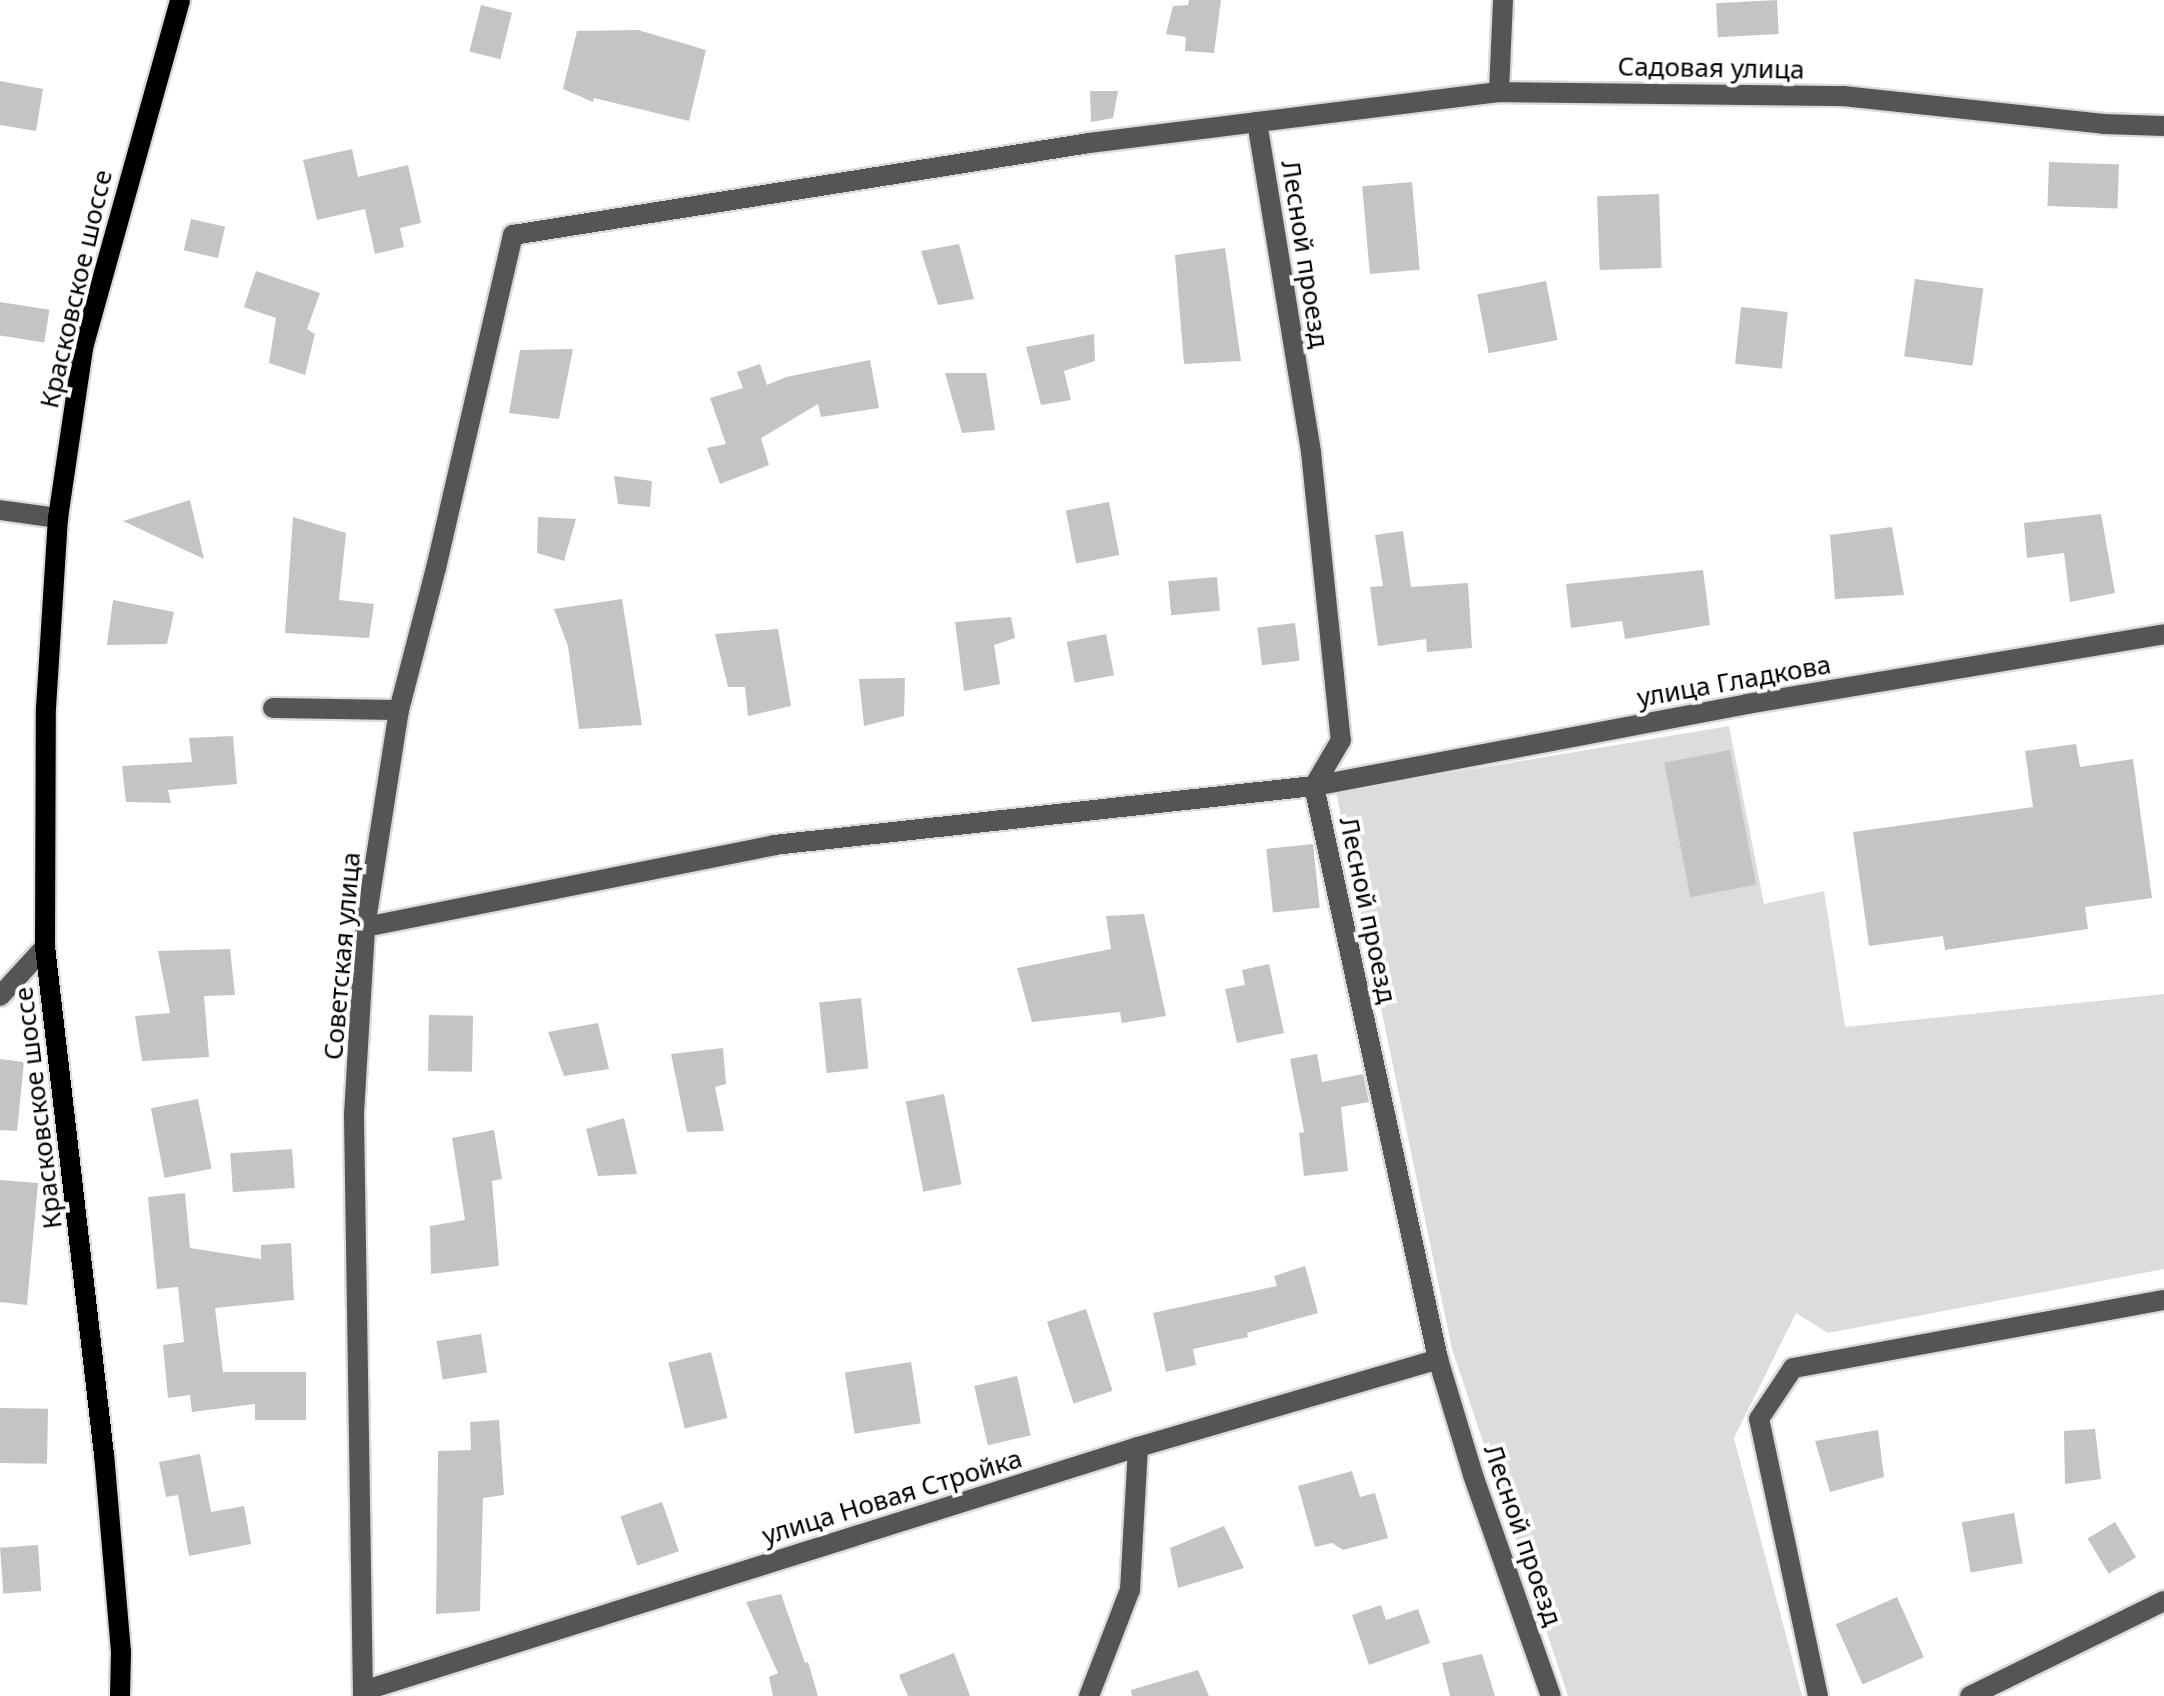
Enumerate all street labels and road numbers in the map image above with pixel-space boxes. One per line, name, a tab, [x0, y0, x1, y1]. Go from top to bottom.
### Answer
street label: Садовая улица	[1617, 51, 1805, 85]
street label: Лесной проезд	[1275, 158, 1335, 350]
street label: Красковское шоссе	[33, 167, 119, 411]
street label: улица Гладкова	[1635, 649, 1833, 713]
street label: Лесной проезд	[1333, 814, 1403, 1006]
street label: Советская улица	[317, 851, 367, 1061]
street label: Красковское шоссе	[8, 985, 68, 1231]
street label: Лесной проезд	[1477, 1440, 1569, 1630]
street label: улица Новая Стройка	[758, 1443, 1026, 1551]

